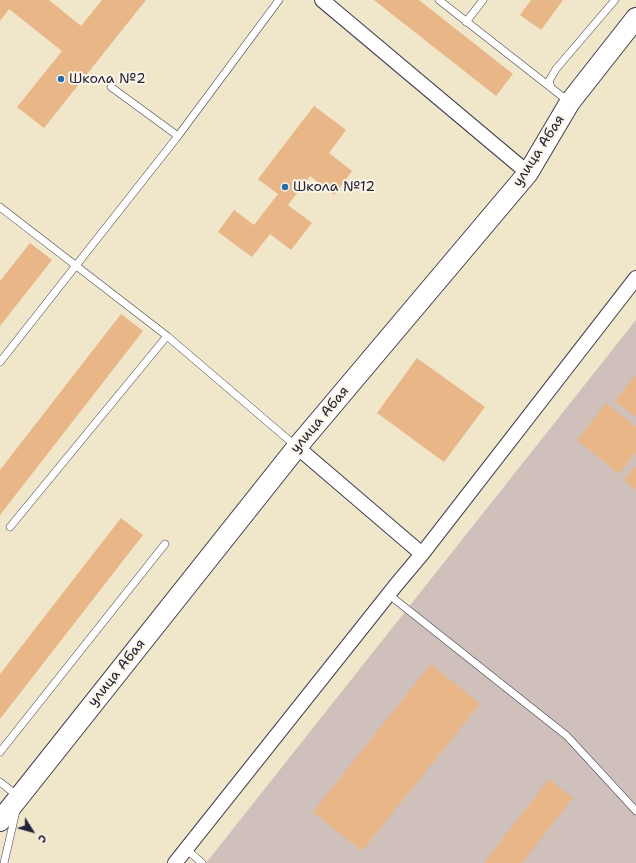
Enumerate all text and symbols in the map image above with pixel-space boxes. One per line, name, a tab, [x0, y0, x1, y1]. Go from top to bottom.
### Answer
place label: Школа №2	[69, 71, 146, 87]
marker: Школа №2	[56, 74, 66, 84]
street label: улица Абая	[510, 112, 568, 190]
place label: Школа №12	[293, 179, 375, 195]
marker: Школа №12	[280, 182, 290, 192]
street label: улица Абая	[287, 383, 353, 457]
street label: улица Абая	[85, 636, 149, 710]
north arrow	[12, 811, 52, 851]
text: С	[34, 831, 50, 846]

